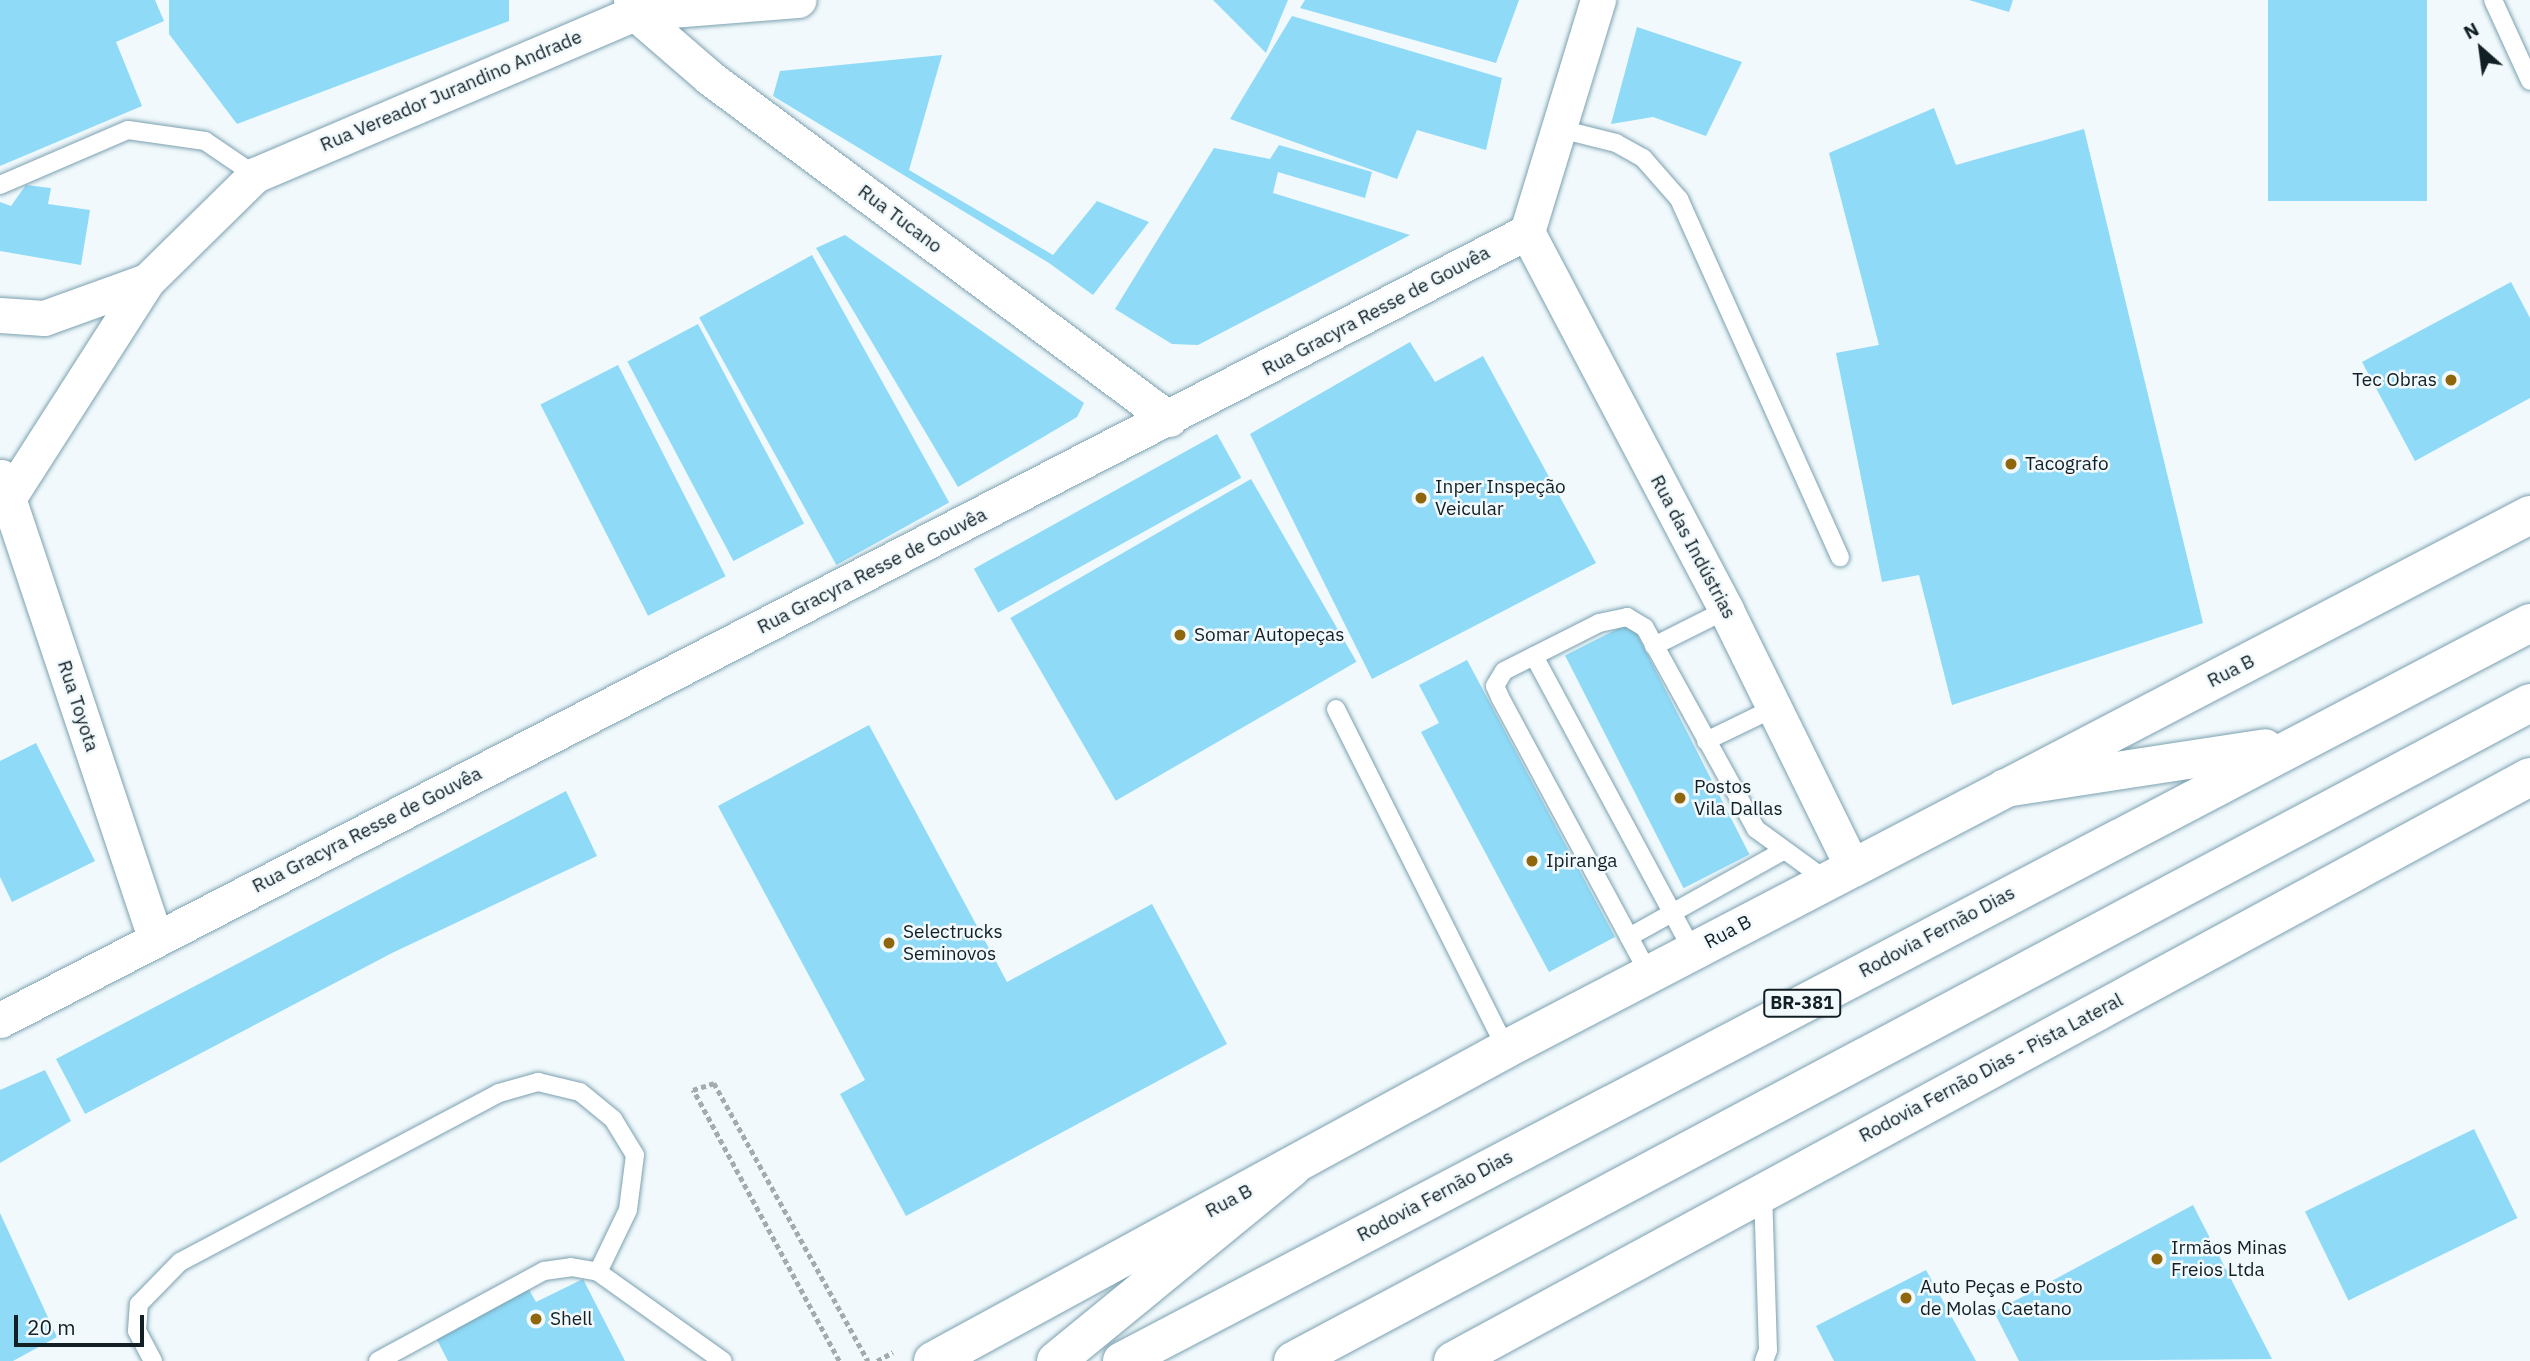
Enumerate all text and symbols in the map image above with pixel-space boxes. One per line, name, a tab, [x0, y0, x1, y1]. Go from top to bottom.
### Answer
north arrow	[2446, 14, 2516, 84]
text: N	[2459, 17, 2483, 44]
street label: Rua Vereador Jurandino Andrade	[317, 25, 585, 157]
street label: Rua Tucano	[853, 180, 947, 258]
street label: Rua Gracyra Resse de Gouvêa	[1258, 241, 1494, 381]
place label: Tec Obras	[2352, 369, 2437, 391]
marker: Tec Obras	[2443, 372, 2459, 388]
place label: Tacografo	[2025, 453, 2109, 475]
marker: Tacografo	[2003, 456, 2019, 472]
street label: Rua das Indústrias	[1645, 471, 1741, 623]
place label: Inper Inspeção Veicular	[1435, 476, 1566, 520]
marker: Inper Inspeção Veicular	[1413, 490, 1429, 506]
street label: Rua Gracyra Resse de Gouvêa	[754, 503, 990, 639]
place label: Somar Autopeças	[1194, 624, 1344, 646]
marker: Somar Autopeças	[1172, 627, 1188, 643]
street label: Rua B	[2204, 649, 2258, 693]
street label: Rua Toyota	[53, 657, 103, 755]
street label: Rua Gracyra Resse de Gouvêa	[249, 762, 485, 898]
place label: Postos Vila Dallas	[1694, 776, 1783, 820]
marker: Postos Vila Dallas	[1672, 790, 1688, 806]
place label: Ipiranga	[1546, 850, 1617, 872]
marker: Ipiranga	[1524, 853, 1540, 869]
street label: Rodovia Fernão Dias	[1855, 881, 2019, 983]
street label: Rua B	[1701, 910, 1755, 954]
place label: Selectrucks Seminovos	[903, 921, 1003, 965]
marker: Selectrucks Seminovos	[881, 935, 897, 951]
road number: BR-381	[1762, 988, 1842, 1018]
street label: Rodovia Fernão Dias - Pista Lateral	[1855, 989, 2127, 1147]
street label: Rodovia Fernão Dias	[1353, 1145, 1517, 1247]
street label: Rua B	[1202, 1179, 1256, 1223]
place label: Irmãos Minas Freios Ltda	[2171, 1237, 2287, 1281]
marker: Irmãos Minas Freios Ltda	[2149, 1251, 2165, 1267]
place label: Auto Peças e Posto de Molas Caetano	[1920, 1276, 2083, 1320]
marker: Auto Peças e Posto de Molas Caetano	[1898, 1290, 1914, 1306]
scale bar	[18, 1302, 147, 1346]
place label: Shell	[550, 1308, 593, 1330]
marker: Shell	[528, 1311, 544, 1327]
text: 20 m	[27, 1313, 76, 1341]

